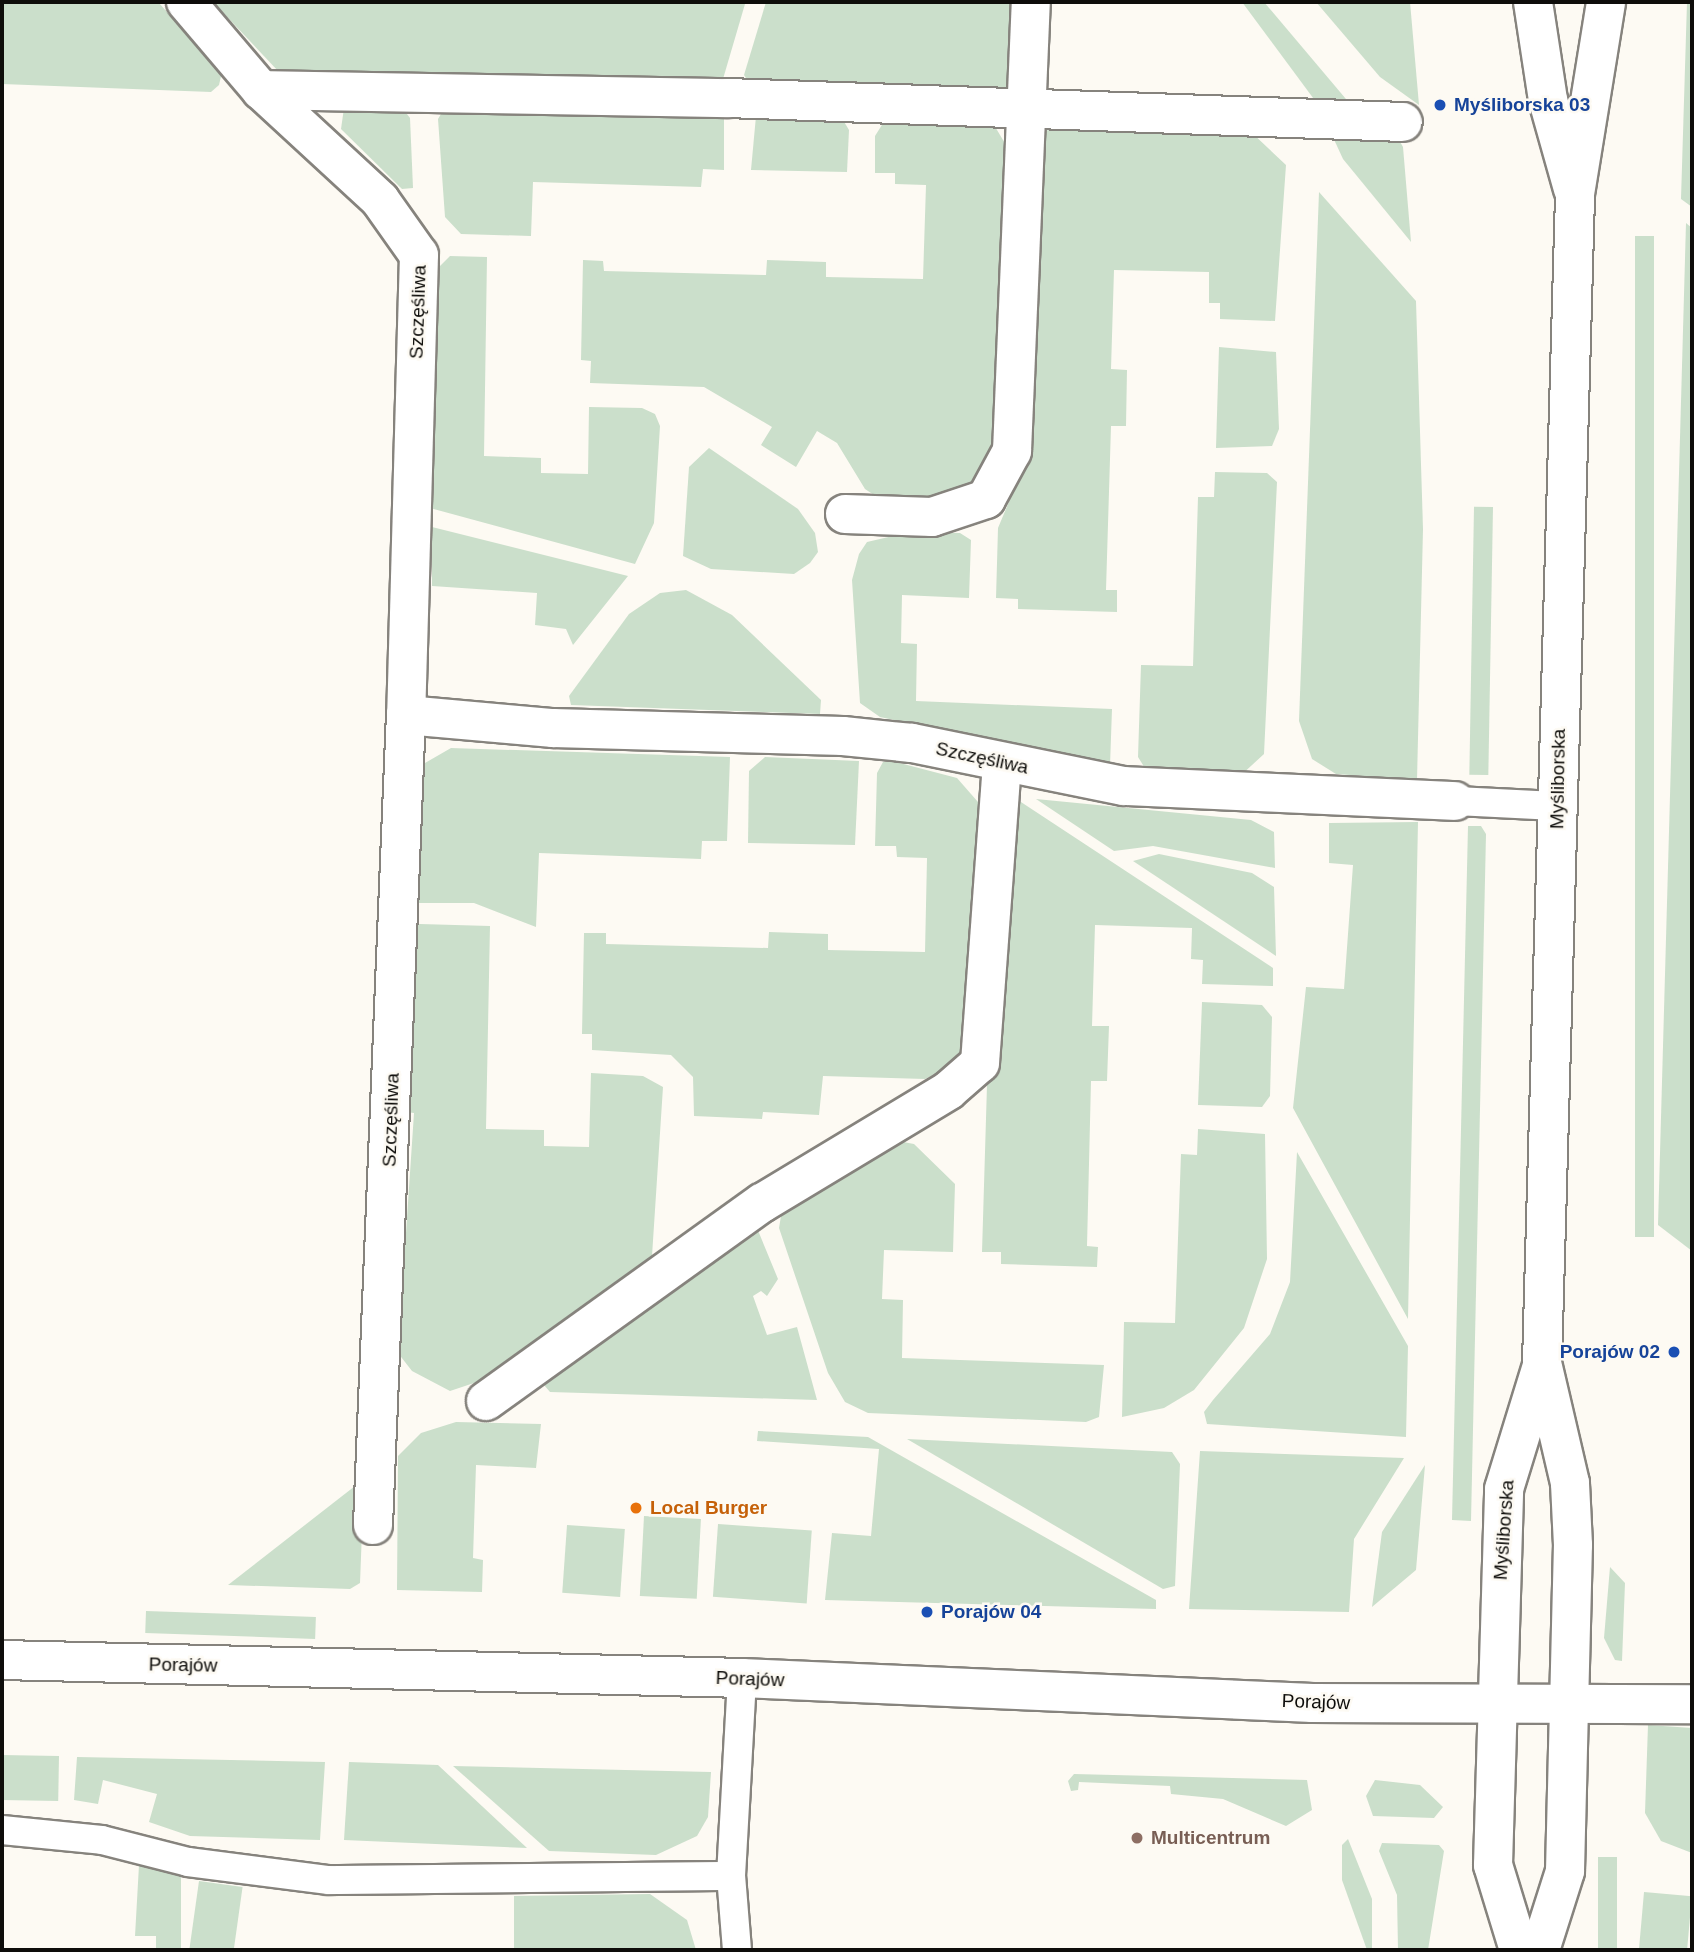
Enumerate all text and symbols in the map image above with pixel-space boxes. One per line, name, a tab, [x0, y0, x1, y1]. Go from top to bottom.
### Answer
place label: Myśliborska 03	[1454, 94, 1590, 116]
marker: Myśliborska 03	[1432, 97, 1448, 113]
street label: Szczęśliwa	[405, 265, 431, 359]
street label: Myśliborska	[1546, 729, 1570, 829]
street label: Szczęśliwa	[934, 737, 1030, 779]
street label: Szczęśliwa	[378, 1073, 404, 1167]
place label: Porajów 02	[1560, 1341, 1660, 1363]
marker: Porajów 02	[1666, 1344, 1682, 1360]
street label: Myśliborska	[1489, 1479, 1519, 1581]
place label: Local Burger	[650, 1497, 767, 1519]
marker: Local Burger	[628, 1500, 644, 1516]
place label: Porajów 04	[941, 1601, 1041, 1623]
marker: Porajów 04	[919, 1604, 935, 1620]
street label: Porajów	[148, 1653, 218, 1677]
street label: Porajów	[715, 1666, 785, 1692]
street label: Porajów	[1281, 1689, 1351, 1715]
place label: Multicentrum	[1151, 1827, 1270, 1849]
marker: Multicentrum	[1129, 1830, 1145, 1846]

